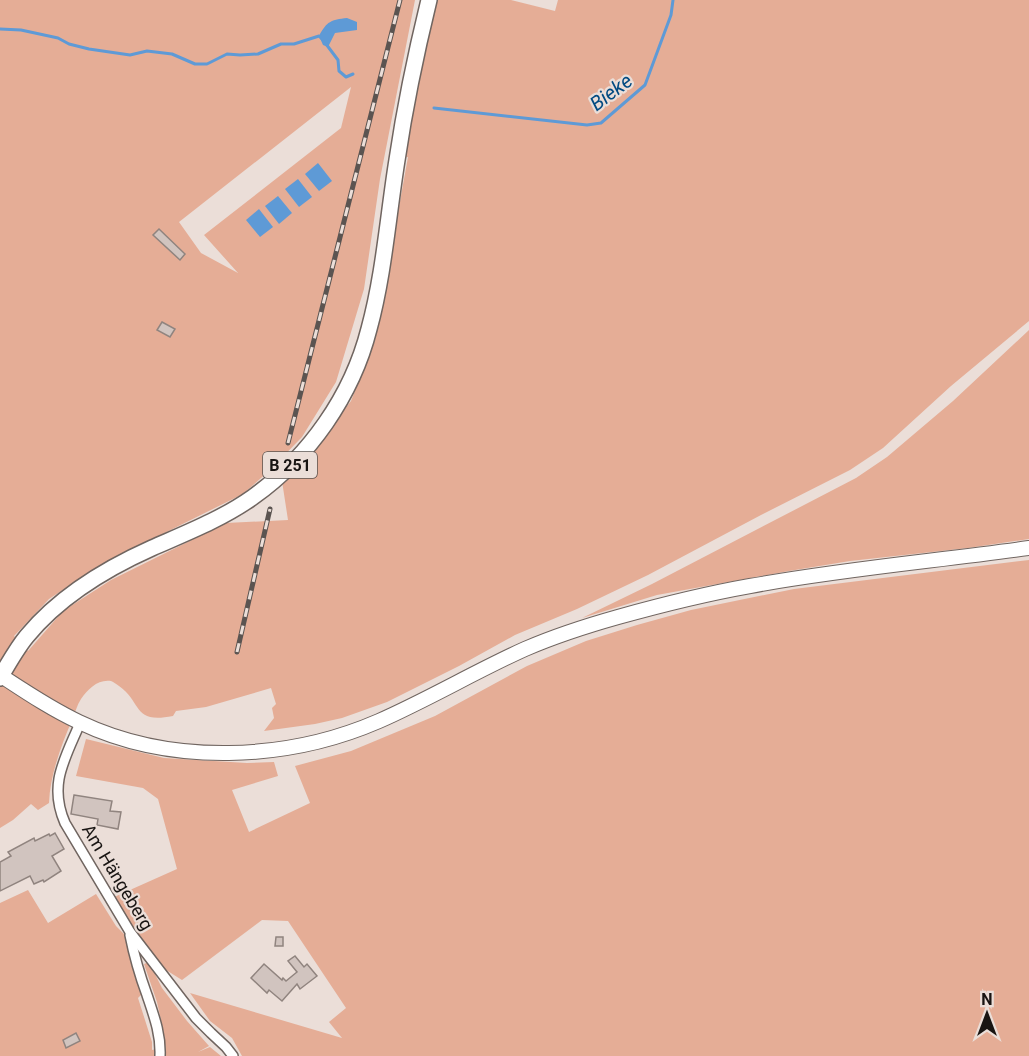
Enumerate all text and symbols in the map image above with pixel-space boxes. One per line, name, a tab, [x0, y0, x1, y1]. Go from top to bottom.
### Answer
water label: Bieke	[585, 68, 637, 116]
road number: B 251	[263, 452, 317, 478]
street label: Am Hängeberg	[78, 820, 158, 934]
north arrow	[957, 984, 1017, 1044]
text: N	[981, 990, 993, 1009]

